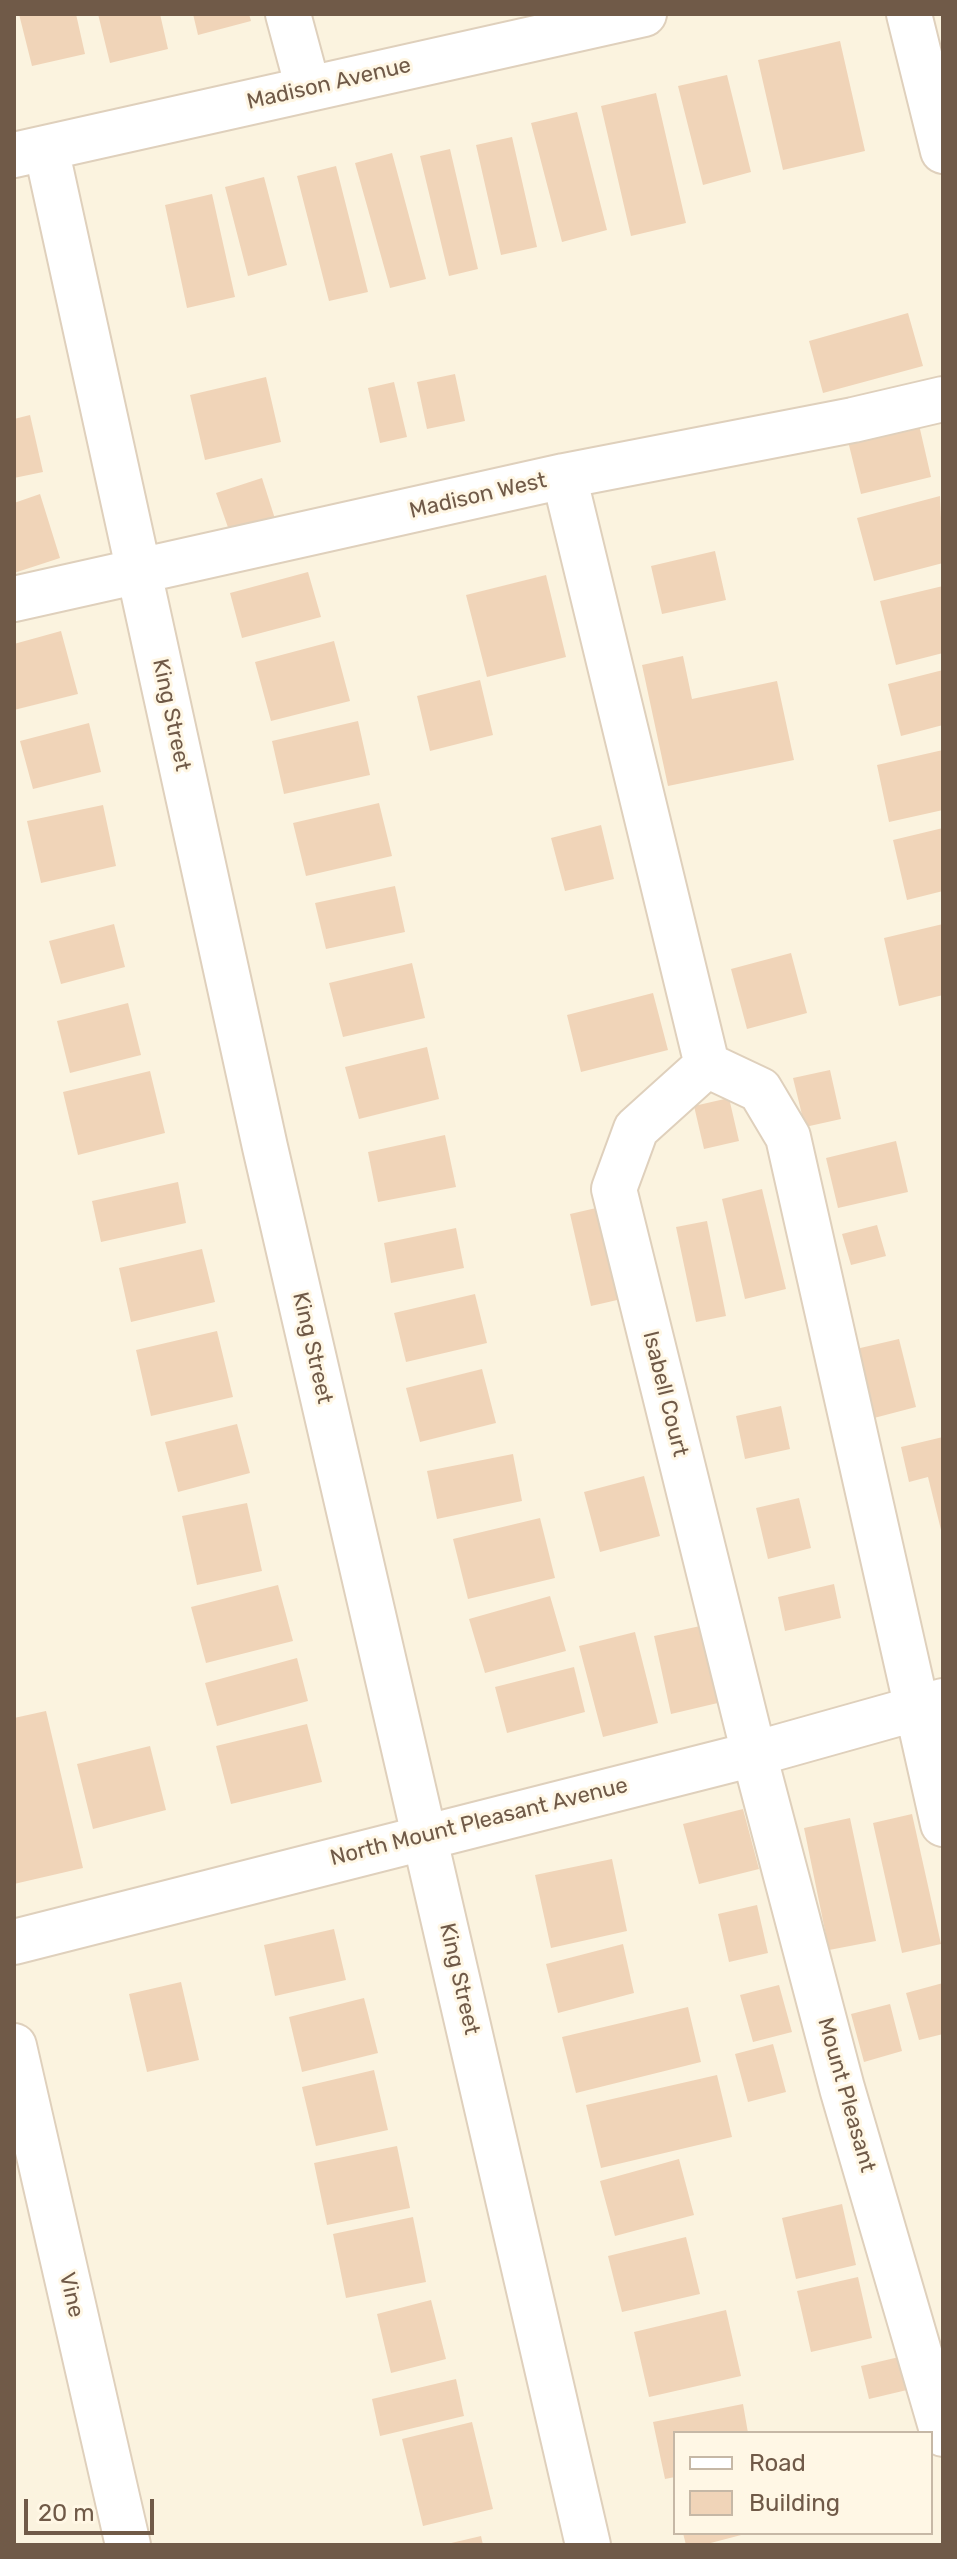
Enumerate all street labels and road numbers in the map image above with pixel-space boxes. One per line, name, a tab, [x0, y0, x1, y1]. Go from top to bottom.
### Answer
street label: Madison Avenue	[244, 52, 414, 116]
street label: Madison West	[407, 467, 549, 525]
street label: King Street	[146, 656, 196, 774]
street label: King Street	[286, 1289, 338, 1407]
street label: Isabell Court	[637, 1329, 693, 1459]
street label: North Mount Pleasant Avenue	[328, 1772, 630, 1872]
street label: King Street	[433, 1920, 485, 2038]
street label: Mount Pleasant	[811, 2015, 881, 2175]
street label: Vine	[53, 2270, 89, 2320]

